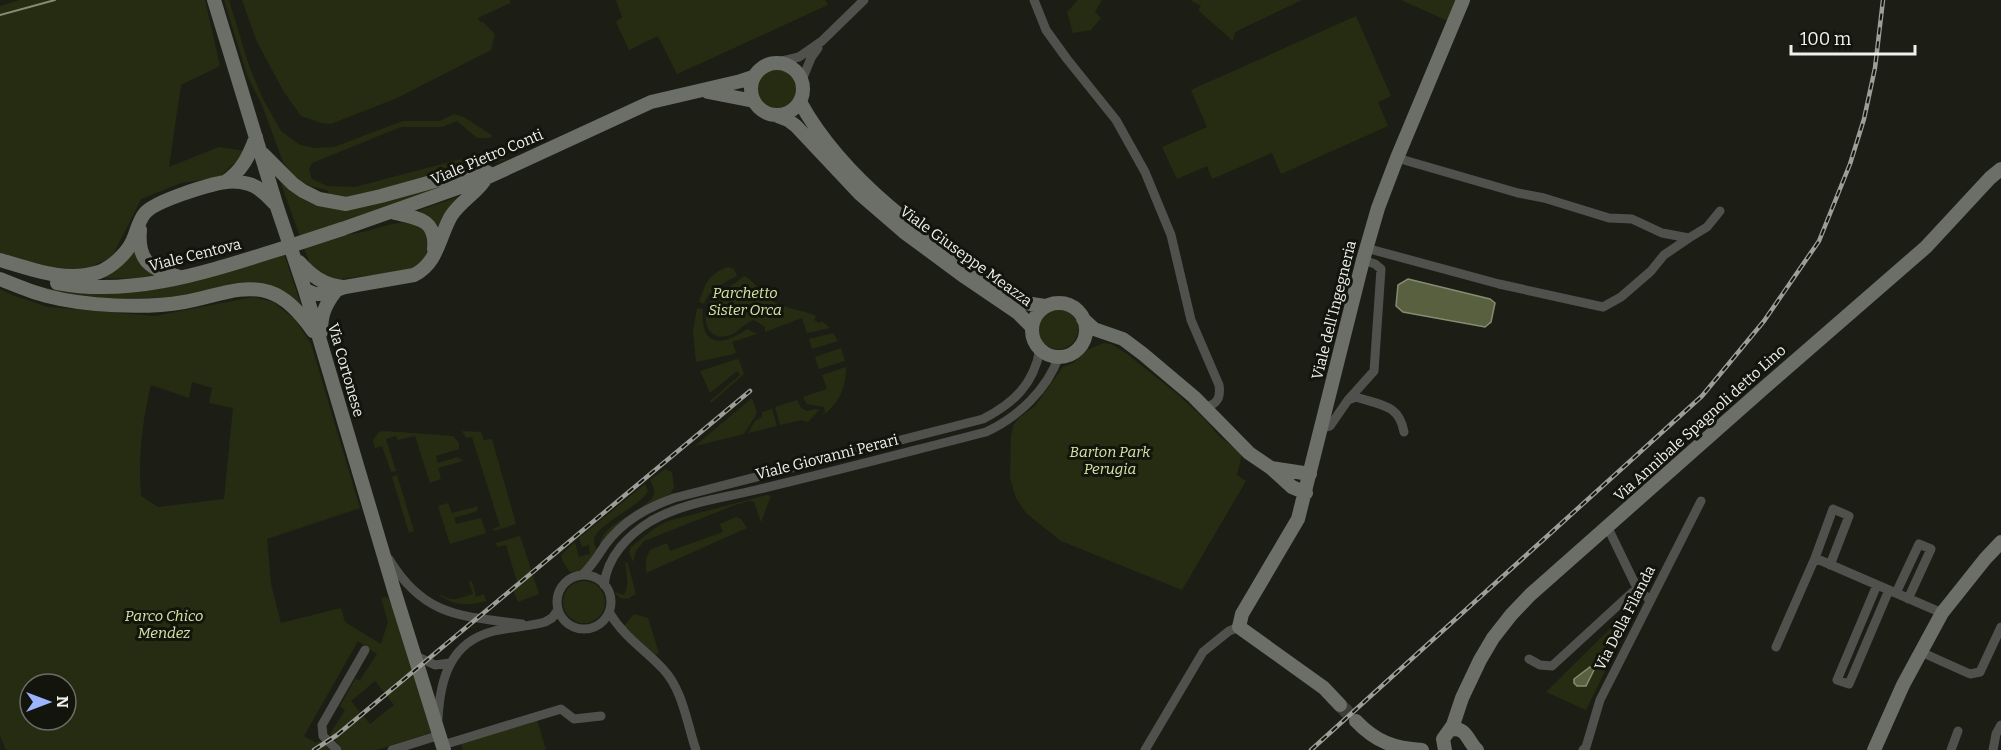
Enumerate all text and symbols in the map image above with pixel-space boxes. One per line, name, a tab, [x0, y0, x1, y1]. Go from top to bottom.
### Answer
scale bar	[1791, 18, 1916, 56]
text: 100 m	[1800, 28, 1851, 50]
street label: Viale Pietro Conti	[428, 125, 546, 189]
street label: Viale Giuseppe Meazza	[896, 202, 1036, 310]
street label: Viale Centova	[147, 235, 243, 275]
street label: Viale dell'Ingegneria	[1308, 239, 1360, 381]
park label: Parchetto Sister Orca	[708, 284, 782, 319]
street label: Via Cortonese	[324, 321, 368, 419]
street label: Via Annibale Spagnoli detto Lino	[1610, 341, 1790, 505]
street label: Viale Giovanni Perari	[754, 430, 901, 483]
park label: Barton Park Perugia	[1070, 443, 1151, 478]
street label: Via Della Filanda	[1591, 563, 1659, 673]
park label: Parco Chico Mendez	[125, 607, 203, 642]
north arrow	[18, 672, 78, 732]
text: N	[53, 696, 72, 708]

